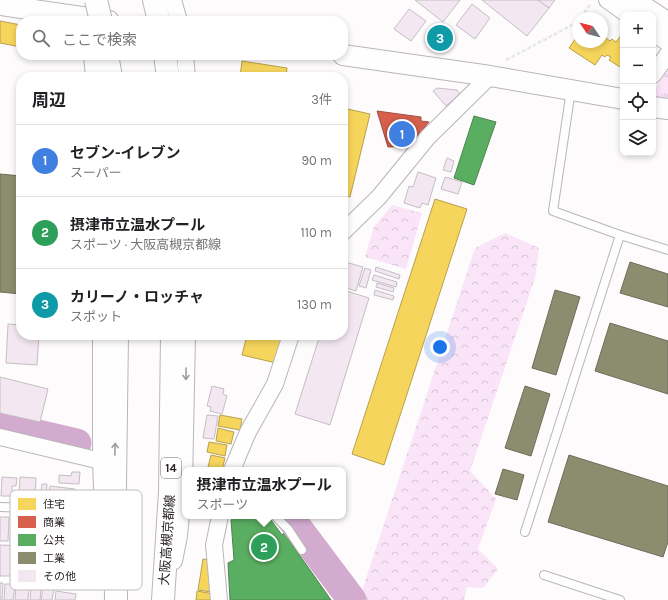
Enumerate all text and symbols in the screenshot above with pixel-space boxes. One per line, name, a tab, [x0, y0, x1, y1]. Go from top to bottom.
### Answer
north arrow	[572, 12, 608, 48]
map controls	[620, 12, 656, 156]
button: +	[620, 12, 656, 48]
search box	[16, 16, 348, 60]
pin: 3	[427, 23, 453, 53]
icon: search	[30, 27, 52, 49]
text: ここで検索	[62, 31, 137, 49]
button: −	[620, 48, 656, 84]
button: locate	[620, 84, 656, 120]
text: 周辺	[32, 90, 66, 110]
text: 3件	[311, 92, 332, 107]
pin: 1	[389, 119, 415, 149]
button: layers	[620, 120, 656, 156]
text: セブン-イレブン	[70, 144, 181, 162]
text: 1	[43, 153, 47, 168]
text: 90 m	[301, 153, 332, 168]
text: スーパー	[70, 165, 122, 180]
text: 摂津市立温水プール	[70, 216, 205, 234]
text: 2	[41, 225, 49, 240]
text: 110 m	[300, 225, 332, 240]
text: スポーツ · 大阪高槻京都線	[70, 237, 221, 252]
text: カリーノ・ロッチャ	[70, 288, 204, 306]
text: 3	[41, 297, 49, 312]
text: 130 m	[297, 297, 332, 312]
text: スポット	[70, 309, 122, 324]
your location	[430, 337, 450, 357]
one-way arrow	[183, 367, 190, 380]
one-way arrow	[112, 443, 119, 456]
road number: 14	[161, 458, 181, 478]
popup	[182, 467, 346, 519]
text: 摂津市立温水プール	[196, 476, 332, 494]
legend	[10, 490, 142, 590]
street label: 大阪高槻京都線	[156, 494, 178, 586]
text: スポーツ	[196, 497, 248, 512]
text: 住宅	[43, 498, 65, 511]
text: 商業	[43, 516, 65, 529]
pin: 2	[251, 532, 277, 562]
text: 公共	[43, 534, 65, 547]
text: 工業	[43, 552, 65, 565]
text: その他	[43, 570, 76, 583]

